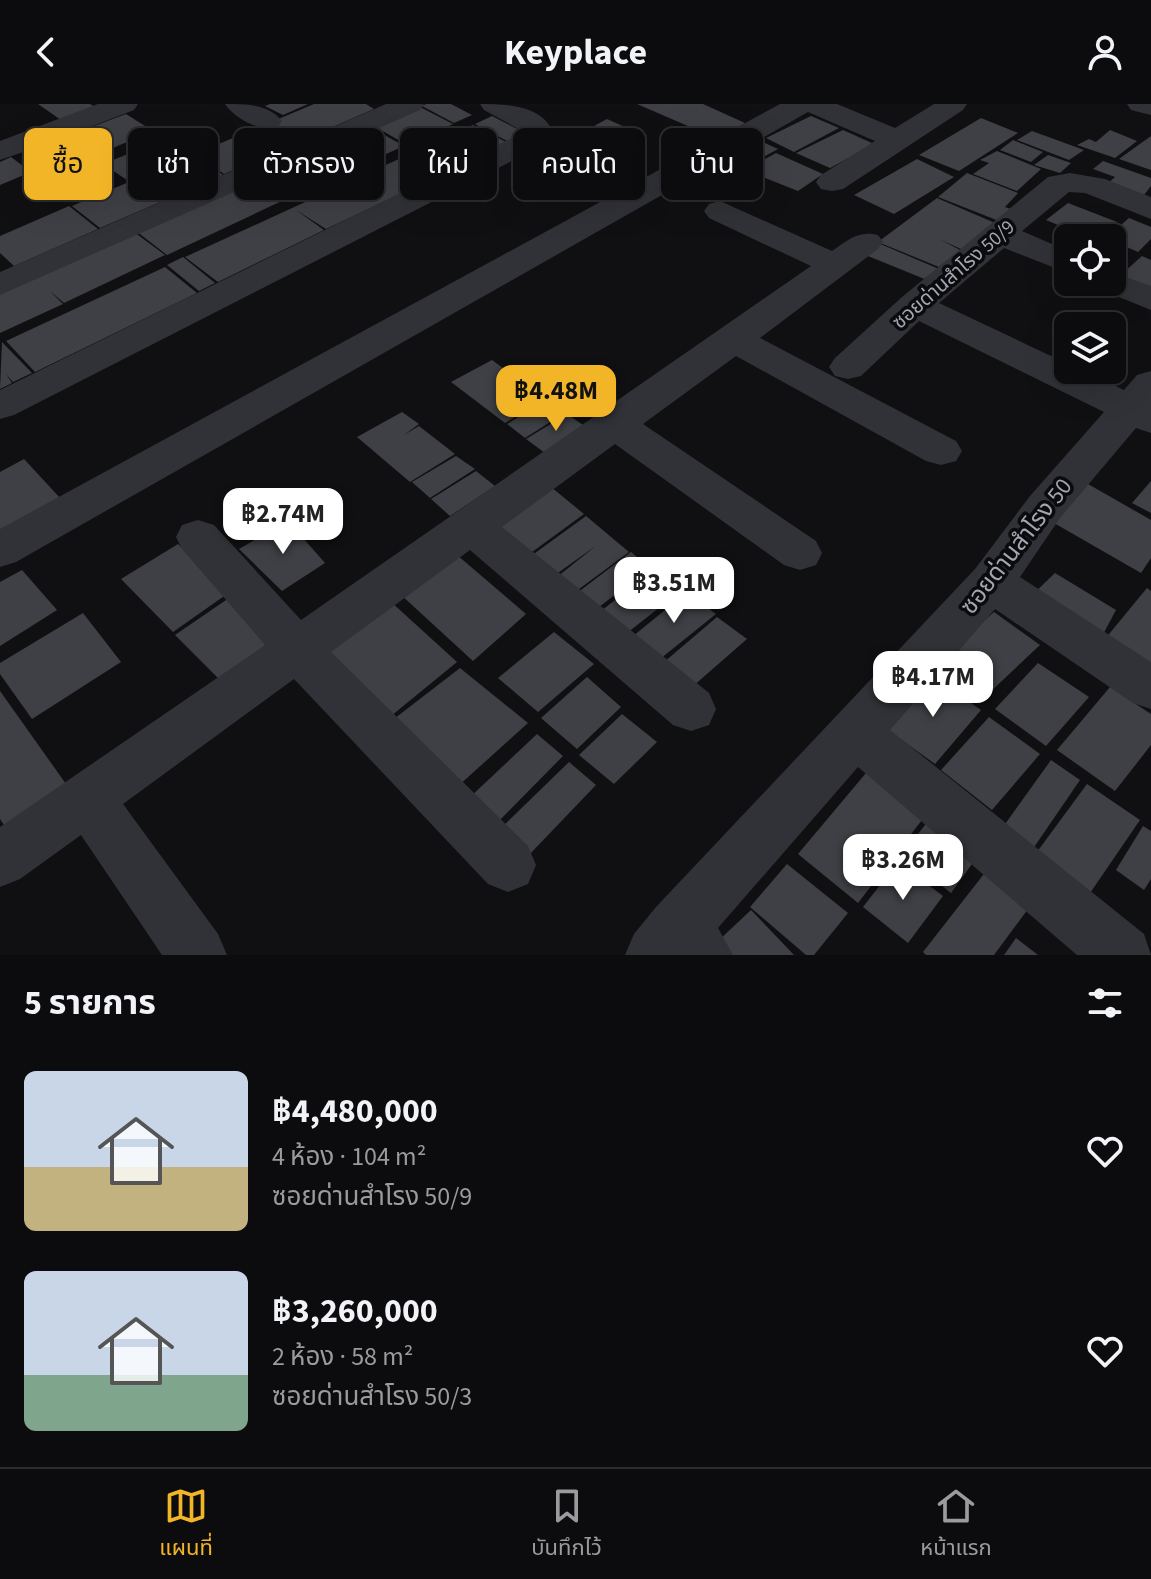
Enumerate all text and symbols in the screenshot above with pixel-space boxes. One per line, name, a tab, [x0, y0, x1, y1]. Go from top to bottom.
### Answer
text: Keyplace	[504, 27, 647, 78]
icon: back	[24, 30, 68, 74]
icon: person	[1083, 30, 1127, 74]
chip: ซื้อ	[24, 128, 112, 200]
chip: เช่า	[128, 128, 218, 200]
chip: ตัวกรอง	[234, 128, 384, 200]
chip: ใหม่	[400, 128, 497, 200]
chip: คอนโด	[513, 128, 645, 200]
chip: บ้าน	[661, 128, 763, 200]
street label: ซอยด่านสำโรง 50/9	[886, 214, 1021, 336]
map controls	[1054, 224, 1126, 384]
button: locate	[1054, 224, 1126, 296]
button: layers	[1054, 312, 1126, 384]
pin: ฿4.48M	[491, 365, 621, 433]
text: ฿4.48M	[514, 372, 598, 409]
street label: ซอยด่านสำโรง 50	[952, 471, 1081, 622]
pin: ฿2.74M	[218, 488, 348, 556]
text: ฿2.74M	[241, 495, 325, 532]
pin: ฿3.51M	[609, 557, 739, 625]
text: ฿3.51M	[632, 564, 716, 601]
pin: ฿4.17M	[868, 651, 998, 719]
text: ฿4.17M	[891, 658, 975, 695]
pin: ฿3.26M	[838, 834, 968, 902]
text: ฿3.26M	[861, 841, 945, 878]
text: 5 รายการ	[24, 979, 156, 1028]
icon: filters	[1083, 981, 1127, 1025]
text: ฿4,480,000	[272, 1087, 438, 1136]
icon: home	[88, 1103, 184, 1199]
icon: heart	[1083, 1129, 1127, 1173]
text: 4 ห้อง · 104 m²	[272, 1138, 426, 1175]
text: ซอยด่านสำโรง 50/9	[272, 1178, 472, 1215]
text: ฿3,260,000	[272, 1287, 438, 1336]
icon: home	[88, 1303, 184, 1399]
icon: heart	[1083, 1329, 1127, 1373]
text: 2 ห้อง · 58 m²	[272, 1338, 413, 1375]
text: ซอยด่านสำโรง 50/3	[272, 1378, 472, 1415]
tab: แผนที่	[159, 1484, 213, 1565]
tab: บันทึกไว้	[531, 1484, 602, 1565]
tab: หน้าแรก	[920, 1484, 992, 1565]

